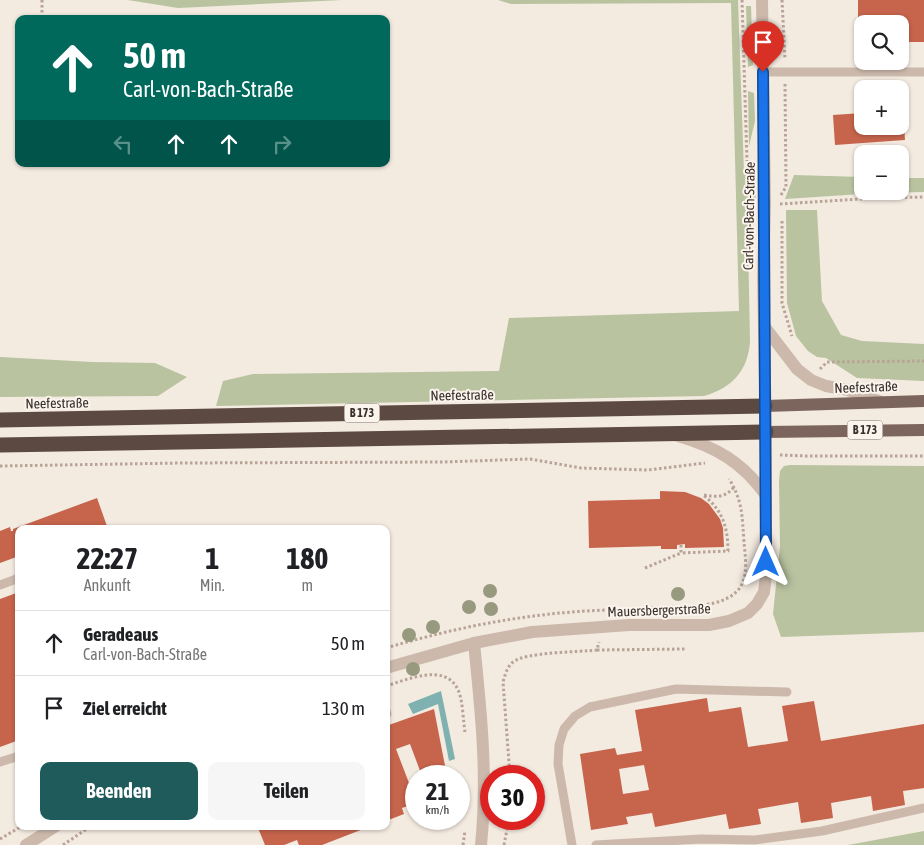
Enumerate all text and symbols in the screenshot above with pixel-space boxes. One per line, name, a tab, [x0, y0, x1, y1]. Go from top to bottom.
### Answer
map controls	[854, 15, 909, 200]
button: search	[854, 15, 909, 70]
pin	[742, 21, 784, 72]
icon: arrive	[749, 28, 777, 56]
icon: ahead	[40, 35, 105, 100]
text: 50 m	[123, 35, 186, 75]
text: Carl-von-Bach-Straße	[123, 76, 293, 102]
button: +	[854, 80, 909, 135]
icon: left	[109, 130, 137, 158]
icon: ahead	[162, 130, 190, 158]
icon: ahead	[215, 130, 243, 158]
icon: right	[268, 130, 296, 158]
button: −	[854, 145, 909, 200]
street label: Carl-von-Bach-Straße	[740, 162, 758, 270]
street label: Neefestraße	[834, 378, 898, 396]
street label: Neefestraße	[430, 386, 494, 404]
street label: Neefestraße	[25, 394, 89, 412]
road number: B 173	[344, 403, 380, 422]
road number: B 173	[848, 420, 882, 440]
position arrow	[739, 535, 791, 587]
text: 22:27	[76, 541, 138, 575]
text: 1	[205, 541, 219, 575]
text: 180	[286, 541, 328, 575]
text: Ankunft	[84, 576, 131, 594]
text: Min.	[200, 576, 225, 594]
text: m	[302, 576, 313, 594]
street label: Mauersbergerstraße	[607, 600, 711, 620]
text: Geradeaus	[83, 623, 158, 645]
icon: ahead	[40, 629, 68, 657]
text: 50 m	[331, 632, 365, 654]
text: Carl-von-Bach-Straße	[83, 645, 207, 663]
icon: arrive	[40, 694, 68, 722]
text: Ziel erreicht	[83, 697, 167, 719]
text: 130 m	[322, 697, 365, 719]
button: Beenden	[40, 762, 198, 820]
button: Teilen	[208, 762, 365, 820]
speed limit sign: 30	[480, 765, 545, 830]
text: 21	[426, 777, 449, 805]
text: km/h	[426, 803, 449, 817]

